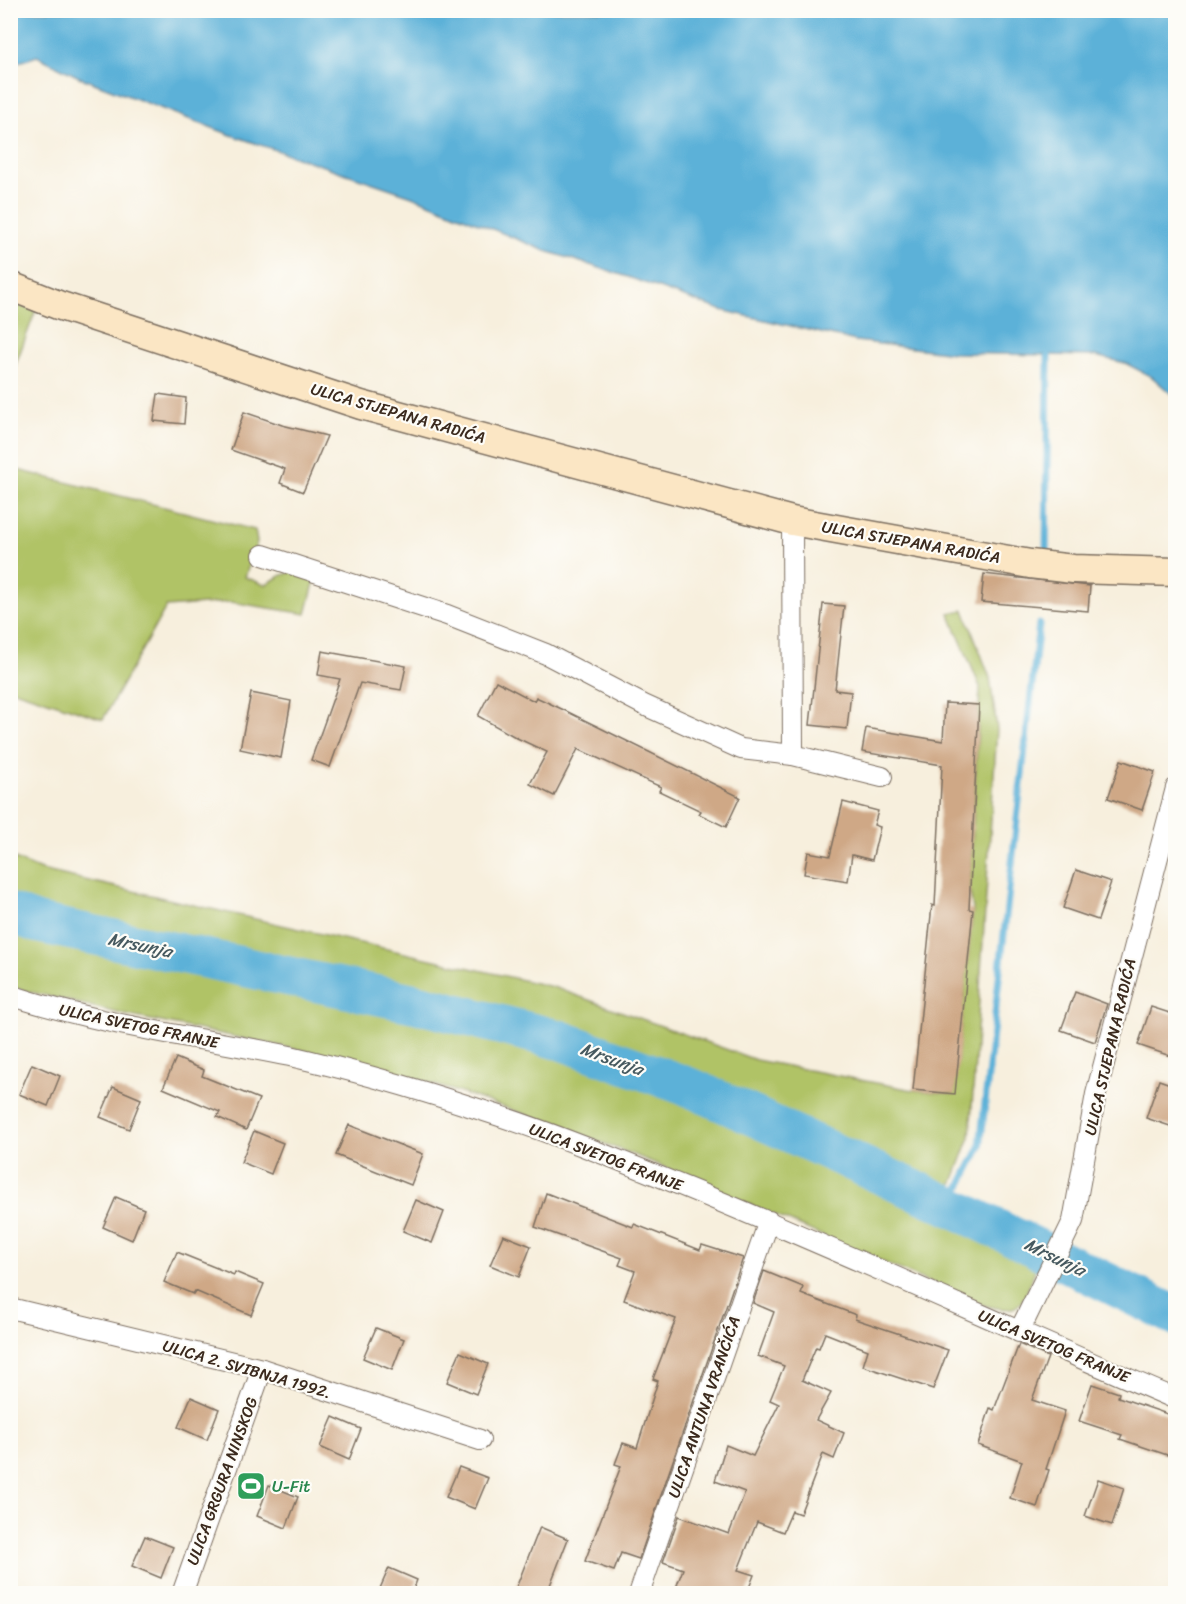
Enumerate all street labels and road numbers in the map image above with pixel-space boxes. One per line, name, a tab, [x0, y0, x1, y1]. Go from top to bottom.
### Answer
street label: ULICA STJEPANA RADIĆA	[307, 374, 489, 452]
street label: ULICA STJEPANA RADIĆA	[820, 512, 1002, 572]
street label: ULICA STJEPANA RADIĆA	[1076, 956, 1144, 1138]
street label: ULICA SVETOG FRANJE	[56, 995, 223, 1057]
street label: ULICA SVETOG FRANJE	[525, 1114, 688, 1200]
street label: ULICA SVETOG FRANJE	[973, 1301, 1136, 1392]
street label: ULICA ANTUNA VRANČIĆA	[659, 1312, 749, 1502]
street label: ULICA 2. SVIBNJA 1992.	[159, 1331, 335, 1407]
street label: ULICA GRGURA NINSKOG	[178, 1393, 266, 1569]

